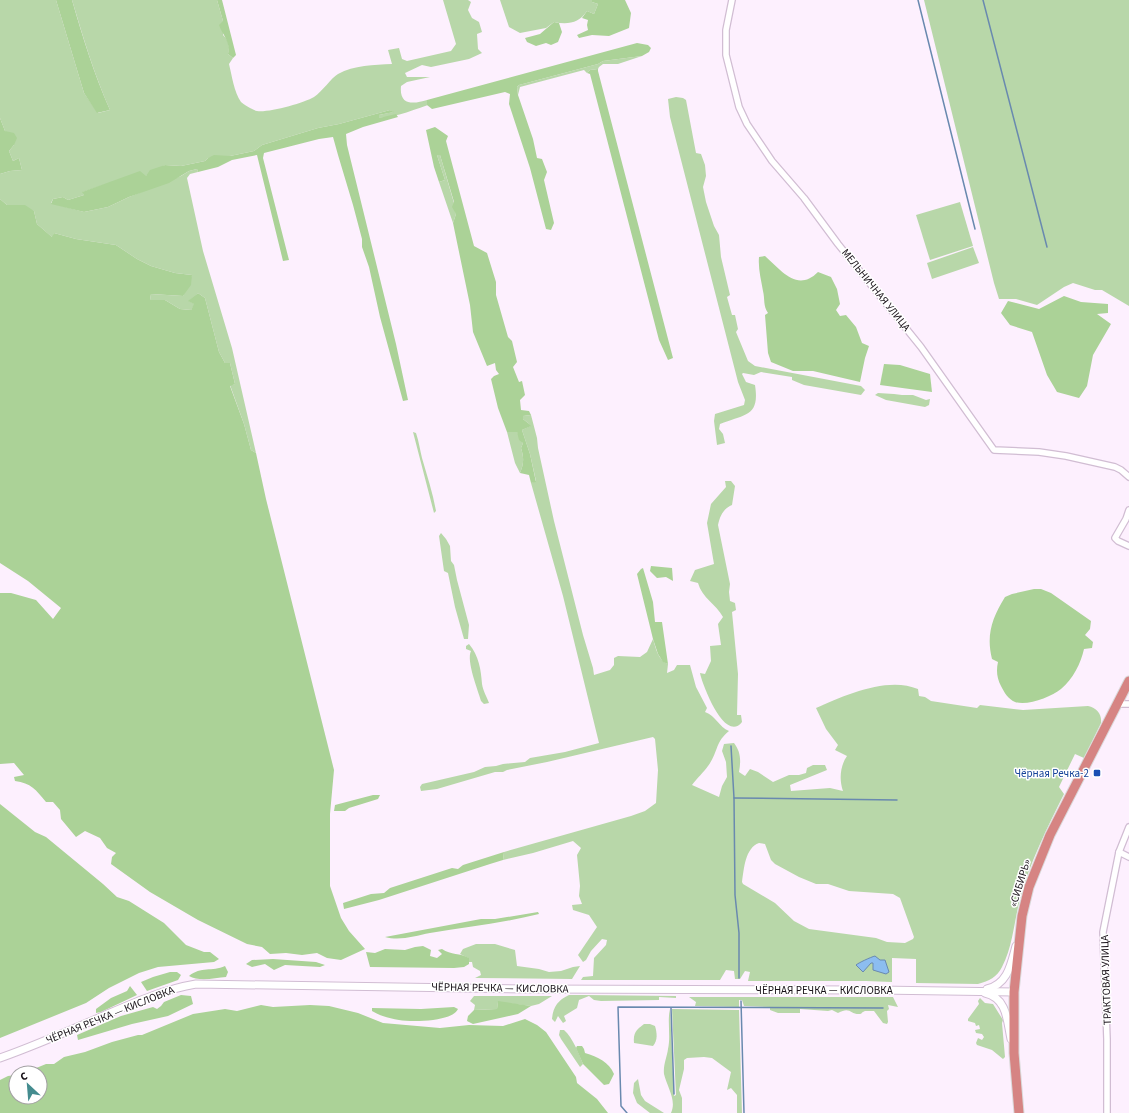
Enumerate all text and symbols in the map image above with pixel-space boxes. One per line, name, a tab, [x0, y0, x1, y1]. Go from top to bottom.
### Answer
street label: МЕЛЬНИЧНАЯ УЛИЦА	[838, 246, 914, 334]
place label: Чёрная Речка-2	[1014, 766, 1089, 781]
marker: Чёрная Речка-2	[1092, 768, 1102, 778]
street label: «СИБИРЬ»	[1006, 857, 1034, 909]
street label: ТРАКТОВАЯ УЛИЦА	[1097, 935, 1115, 1025]
street label: ЧЁРНАЯ РЕЧКА — КИСЛОВКА	[431, 979, 569, 997]
street label: ЧЁРНАЯ РЕЧКА — КИСЛОВКА	[44, 982, 176, 1048]
street label: ЧЁРНАЯ РЕЧКА — КИСЛОВКА	[755, 983, 893, 998]
north arrow	[8, 1065, 48, 1105]
text: С	[18, 1068, 31, 1085]

